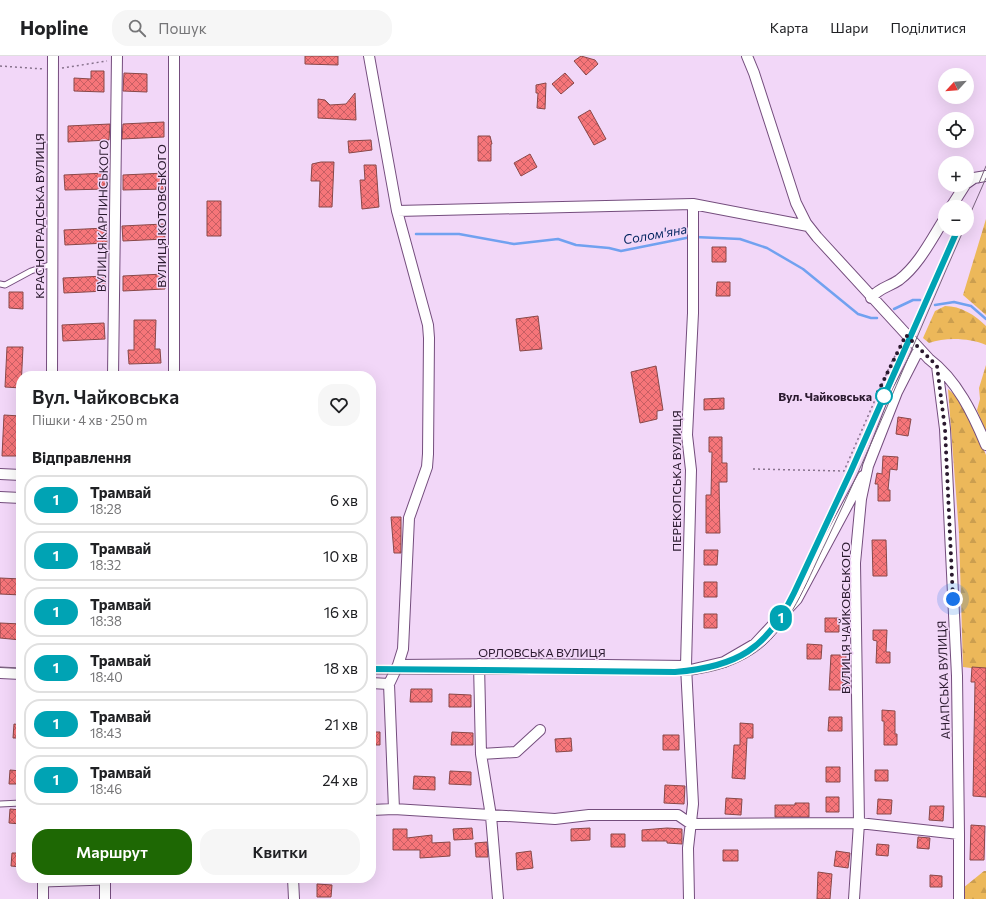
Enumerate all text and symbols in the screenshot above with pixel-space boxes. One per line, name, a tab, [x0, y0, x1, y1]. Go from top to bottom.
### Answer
search box	[112, 10, 392, 46]
text: Hopline	[20, 16, 88, 39]
icon: search	[126, 17, 148, 39]
text: Пошук	[158, 19, 207, 37]
text: Карта	[770, 19, 808, 36]
text: Шари	[830, 19, 868, 36]
text: Поділитися	[890, 19, 966, 36]
north arrow	[938, 68, 974, 104]
map controls	[938, 68, 974, 236]
button: locate	[938, 112, 974, 148]
street label: КРАСНОГРАДСЬКА ВУЛИЦЯ	[32, 133, 46, 299]
street label: ВУЛИЦЯ КАРПИНСЬКОГО	[94, 140, 110, 292]
street label: ВУЛИЦЯ КОТОВСЬКОГО	[154, 144, 168, 288]
button: +	[938, 156, 974, 192]
button: −	[938, 200, 974, 236]
water label: Солом'яна	[622, 220, 689, 247]
button: heart	[318, 384, 360, 426]
text: Вул. Чайковська	[32, 385, 179, 408]
marker: Вул. Чайковська	[875, 387, 893, 405]
place label: Вул. Чайковська	[778, 389, 872, 403]
street label: ПЕРЕКОПСЬКА ВУЛИЦЯ	[669, 410, 683, 552]
text: Пішки · 4 хв · 250 m	[32, 412, 147, 428]
text: Відправлення	[32, 448, 131, 466]
text: Трамвай	[90, 483, 151, 501]
text: 1	[53, 491, 59, 508]
text: 6 хв	[330, 491, 358, 509]
text: 18:28	[90, 501, 122, 517]
text: Трамвай	[90, 539, 151, 557]
street label: ВУЛИЦЯ ЧАЙКОВСЬКОГО	[838, 542, 852, 694]
text: 1	[53, 547, 59, 564]
text: 10 хв	[323, 547, 358, 565]
text: 18:32	[90, 557, 121, 573]
your location	[943, 589, 963, 609]
text: Трамвай	[90, 595, 151, 613]
text: 1	[53, 603, 59, 620]
text: 16 хв	[324, 603, 358, 621]
line badge: 1	[768, 605, 794, 631]
text: 1	[778, 609, 784, 626]
text: 18:38	[90, 613, 122, 629]
street label: АНАПСЬКА ВУЛИЦЯ	[934, 620, 952, 740]
street label: ОРЛОВСЬКА ВУЛИЦЯ	[478, 645, 606, 659]
text: Трамвай	[90, 651, 151, 669]
text: 1	[53, 659, 59, 676]
text: 18 хв	[324, 659, 358, 677]
text: 18:40	[90, 669, 123, 685]
text: Трамвай	[90, 707, 151, 725]
text: 1	[53, 715, 59, 732]
text: 21 хв	[324, 715, 358, 733]
text: 18:43	[90, 725, 122, 741]
text: Трамвай	[90, 763, 151, 781]
text: 1	[53, 771, 59, 788]
text: 24 хв	[322, 771, 358, 789]
text: 18:46	[90, 781, 122, 797]
button: Маршрут	[32, 829, 192, 875]
button: Квитки	[200, 829, 360, 875]

